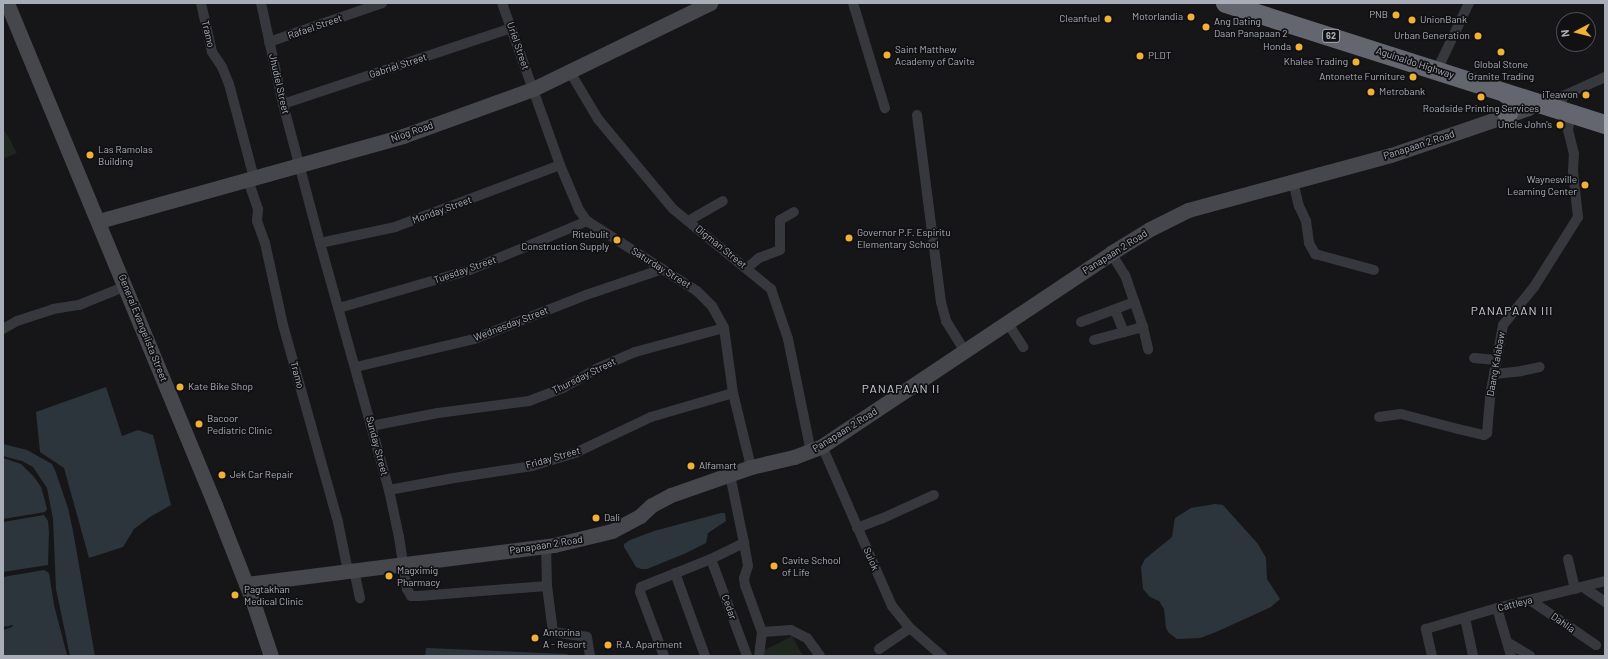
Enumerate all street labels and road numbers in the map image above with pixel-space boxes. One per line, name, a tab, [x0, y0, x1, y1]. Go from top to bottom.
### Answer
street label: Rafael Street	[286, 12, 344, 42]
street label: Tramo	[199, 19, 217, 49]
street label: Uriel Street	[504, 21, 532, 71]
road number: 62	[1322, 29, 1340, 43]
street label: Aguinaldo Highway	[1374, 45, 1456, 81]
street label: Gabriel Street	[368, 51, 428, 81]
street label: Jhudiel Street	[266, 53, 292, 115]
street label: Niog Road	[389, 119, 435, 145]
street label: Panapaan 2 Road	[1382, 128, 1456, 162]
street label: Monday Street	[411, 194, 473, 226]
street label: Digman Street	[693, 223, 749, 271]
street label: Panapaan 2 Road	[1080, 227, 1150, 277]
street label: Saturday Street	[629, 245, 693, 291]
street label: Tuesday Street	[432, 254, 498, 286]
street label: General Evangelista Street	[116, 273, 170, 383]
street label: Wednesday Street	[472, 304, 550, 344]
street label: Daang Kalabaw	[1484, 331, 1508, 397]
street label: Thursday Street	[550, 355, 618, 397]
street label: Tramo	[288, 360, 306, 390]
street label: Panapaan 2 Road	[810, 405, 880, 455]
street label: Sunday Street	[363, 415, 391, 477]
street label: Friday Street	[524, 444, 582, 472]
street label: Panapaan 2 Road	[508, 533, 584, 557]
street label: Sulok	[861, 546, 881, 572]
street label: Cedar	[719, 593, 739, 621]
street label: Cattleya	[1496, 594, 1534, 614]
street label: Dahlia	[1549, 610, 1577, 636]

